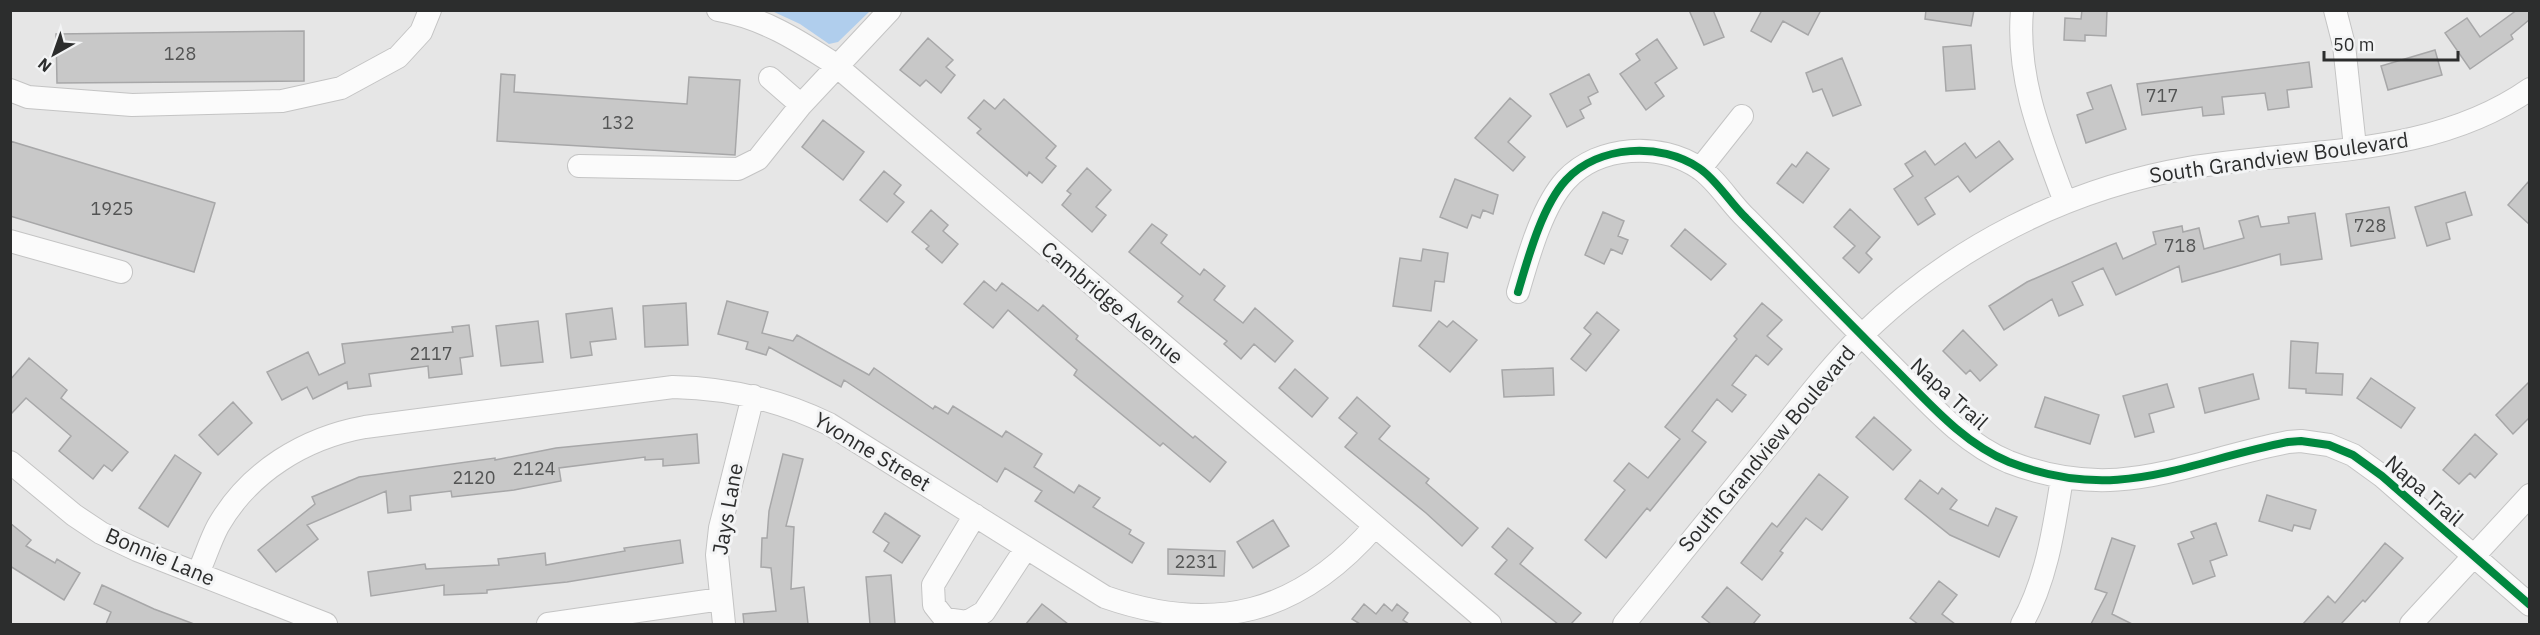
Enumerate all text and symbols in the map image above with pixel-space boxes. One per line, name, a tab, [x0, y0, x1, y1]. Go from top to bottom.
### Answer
north arrow	[24, 24, 84, 84]
scale bar	[2324, 24, 2458, 62]
text: 50 m	[2333, 33, 2375, 56]
house number: 128	[164, 42, 196, 65]
text: N	[33, 54, 55, 77]
house number: 717	[2146, 84, 2178, 107]
house number: 132	[602, 111, 634, 134]
street label: South Grandview Boulevard	[2147, 125, 2410, 189]
house number: 1925	[90, 197, 134, 220]
house number: 728	[2354, 214, 2386, 237]
street label: Cambridge Avenue	[1036, 234, 1190, 370]
house number: 718	[2164, 234, 2196, 257]
street label: South Grandview Boulevard	[1672, 339, 1861, 557]
house number: 2117	[409, 342, 453, 365]
street label: Napa Trail	[1905, 351, 1995, 436]
street label: Yvonne Street	[809, 405, 936, 497]
street label: Napa Trail	[2380, 448, 2470, 532]
house number: 2124	[512, 457, 556, 480]
street label: Jays Lane	[705, 461, 749, 557]
house number: 2120	[452, 466, 496, 489]
street label: Bonnie Lane	[101, 520, 219, 592]
house number: 2231	[1174, 550, 1218, 573]

